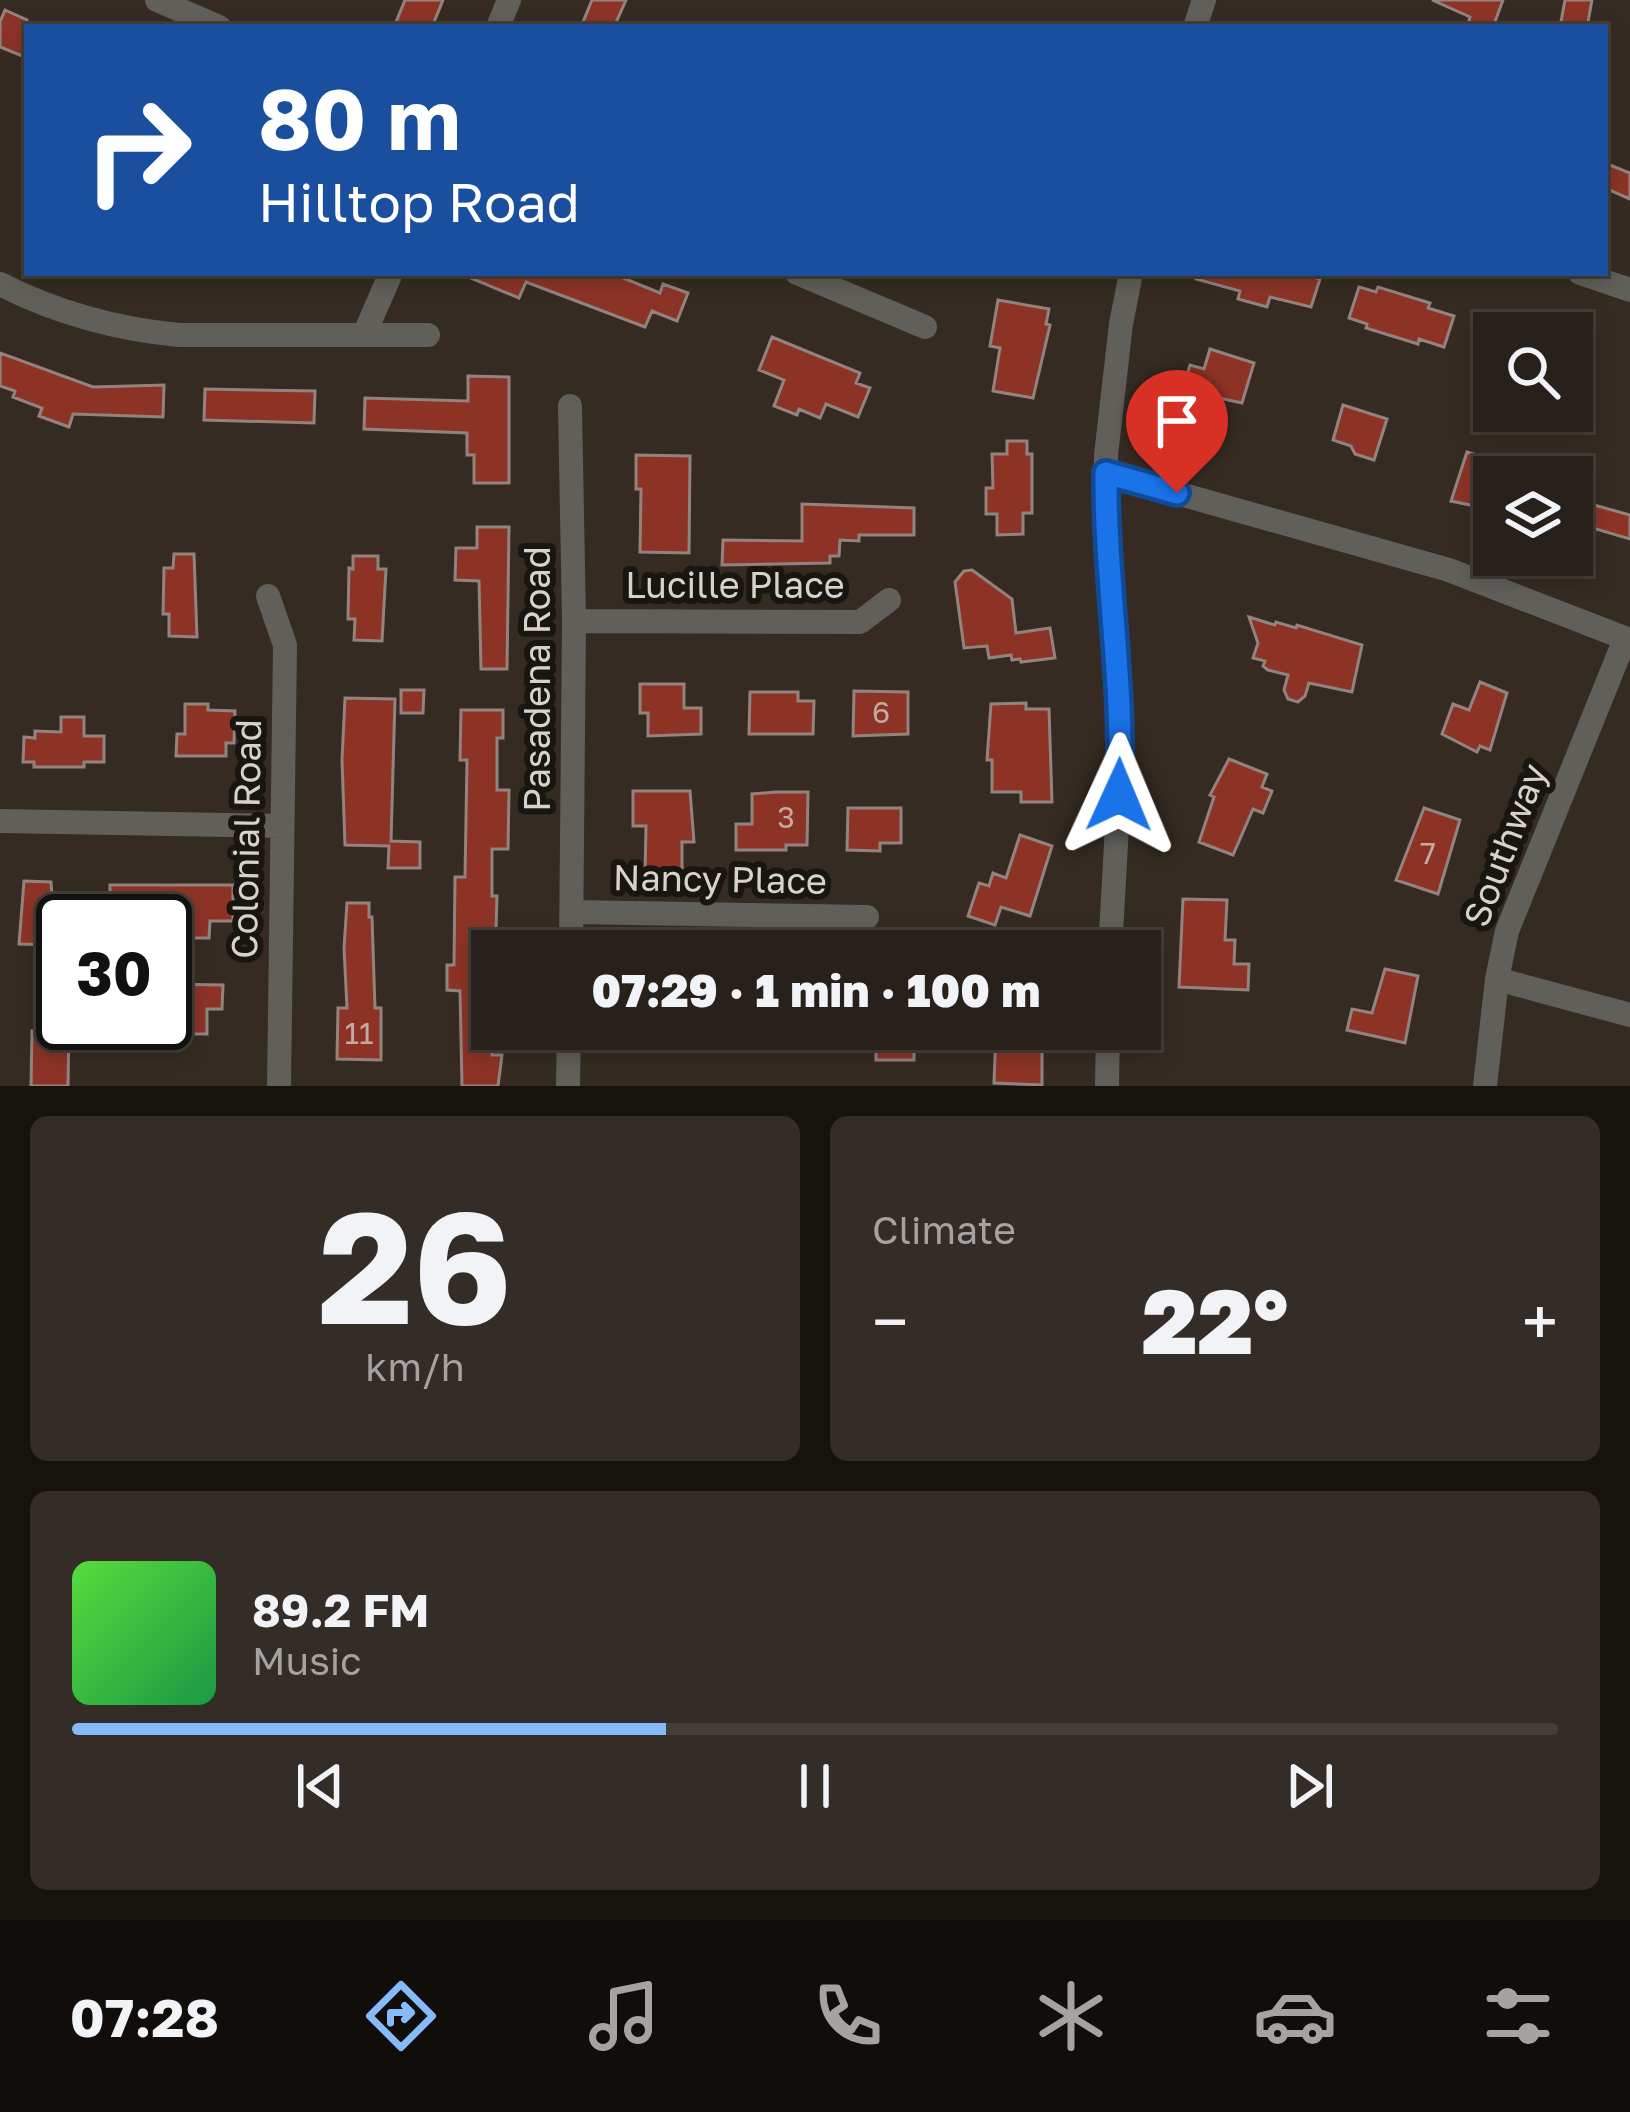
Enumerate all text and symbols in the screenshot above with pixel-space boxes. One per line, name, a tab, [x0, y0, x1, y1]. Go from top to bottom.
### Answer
text: 80 m	[258, 68, 461, 168]
icon: right	[60, 72, 216, 228]
text: Hilltop Road	[258, 169, 580, 234]
map controls	[1473, 312, 1593, 576]
button: search	[1473, 312, 1593, 432]
pin	[1126, 370, 1228, 493]
icon: arrive	[1144, 388, 1210, 454]
button: layers	[1473, 456, 1593, 576]
street label: Pasadena Road	[515, 546, 558, 812]
street label: Lucille Place	[625, 563, 845, 606]
house number: 6	[872, 694, 890, 730]
street label: Colonial Road	[222, 719, 269, 959]
position arrow	[1056, 732, 1182, 858]
street label: Southway	[1454, 757, 1555, 932]
house number: 3	[777, 799, 795, 835]
house number: 7	[1420, 835, 1436, 871]
street label: Nancy Place	[613, 855, 827, 902]
speed limit sign: 30	[36, 894, 192, 1050]
text: 07:29 · 1 min · 100 m	[592, 963, 1040, 1017]
house number: 11	[344, 1015, 374, 1051]
text: 26	[318, 1171, 512, 1358]
text: Climate	[872, 1206, 1016, 1253]
text: 22°	[1142, 1266, 1288, 1374]
text: −	[872, 1281, 908, 1361]
text: +	[1522, 1281, 1558, 1361]
text: km/h	[365, 1343, 465, 1390]
text: 89.2 FM	[252, 1583, 429, 1637]
text: Music	[252, 1637, 362, 1684]
icon: previous	[287, 1753, 353, 1819]
icon: pause	[782, 1753, 848, 1819]
icon: next	[1277, 1753, 1343, 1819]
icon: directions	[359, 1974, 443, 2058]
icon: music	[582, 1974, 666, 2058]
icon: phone	[806, 1974, 890, 2058]
icon: climate	[1029, 1974, 1113, 2058]
icon: car	[1253, 1974, 1337, 2058]
icon: filters	[1476, 1974, 1560, 2058]
text: 07:28	[70, 1984, 219, 2049]

